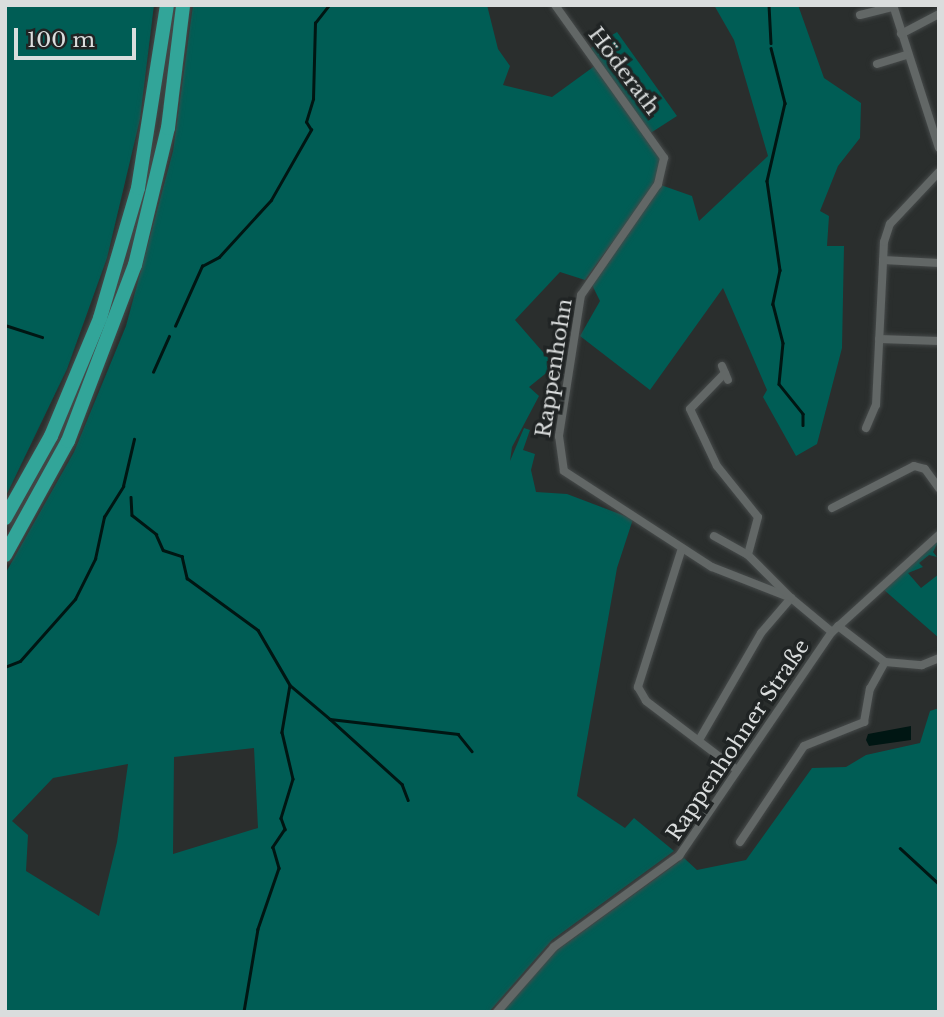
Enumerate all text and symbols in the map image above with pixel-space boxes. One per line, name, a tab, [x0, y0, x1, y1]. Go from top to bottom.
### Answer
scale bar	[18, 14, 140, 58]
street label: Höderath	[583, 22, 665, 120]
text: 100 m	[27, 27, 95, 53]
street label: Rappenhohn	[531, 297, 577, 439]
street label: Rappenhohner Straße	[661, 634, 815, 846]

